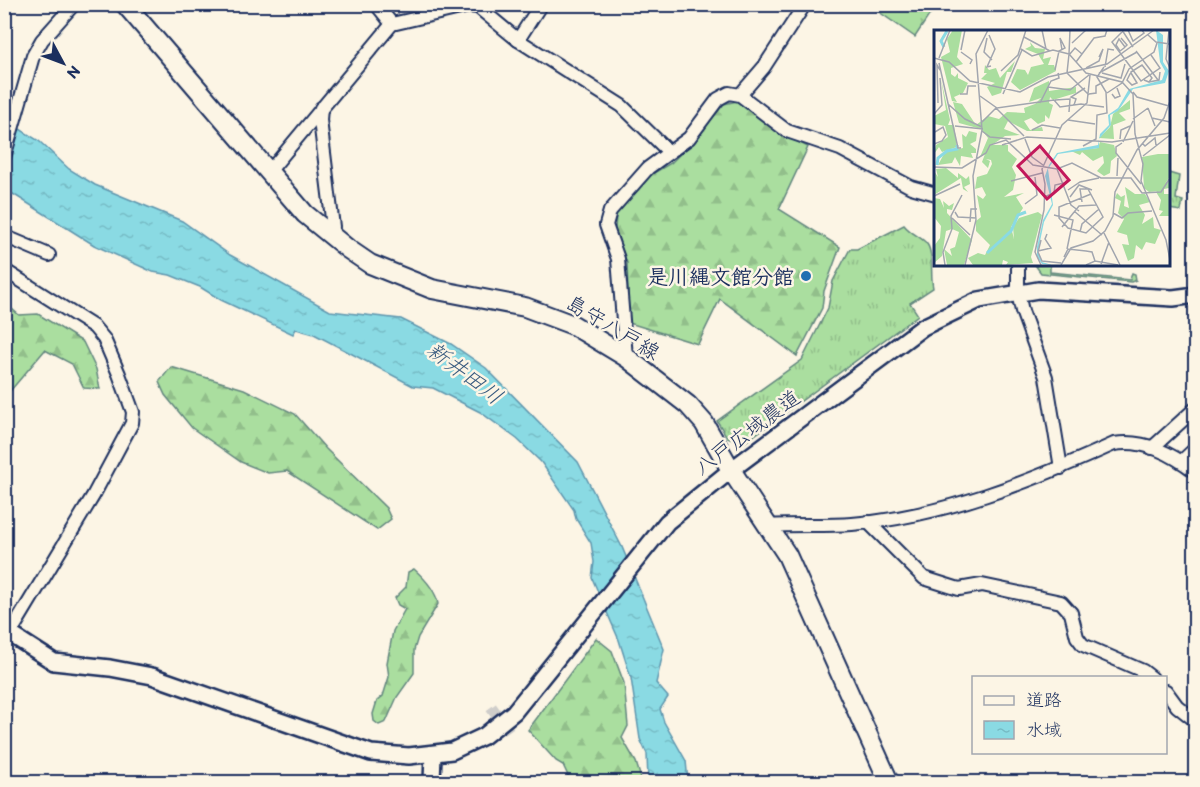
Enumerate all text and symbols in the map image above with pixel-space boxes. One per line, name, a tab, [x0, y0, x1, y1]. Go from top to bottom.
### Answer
inset map	[934, 30, 1170, 266]
north arrow	[33, 33, 93, 93]
text: N	[63, 62, 85, 83]
place label: 是川縄文館分館	[647, 264, 794, 289]
marker: 是川縄文館分館	[799, 269, 813, 283]
street label: 島守八戸線	[562, 289, 664, 365]
water label: 新井田川	[422, 336, 508, 410]
street label: 八戸広域農道	[689, 384, 805, 480]
legend	[972, 676, 1167, 754]
text: 道路	[1026, 689, 1062, 711]
text: 水域	[1026, 719, 1062, 741]

